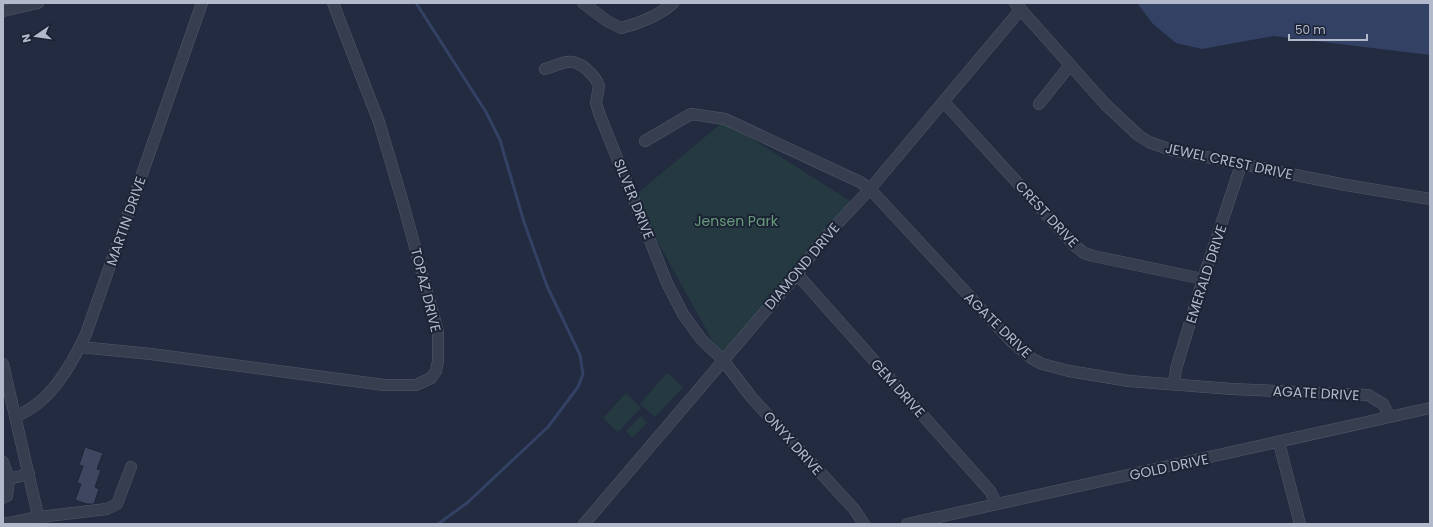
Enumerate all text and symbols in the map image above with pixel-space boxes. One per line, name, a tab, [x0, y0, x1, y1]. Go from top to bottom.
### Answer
north arrow	[16, 16, 56, 56]
scale bar	[1289, 16, 1367, 42]
text: 50 m	[1295, 21, 1326, 38]
text: N	[18, 32, 35, 44]
street label: JEWEL CREST DRIVE	[1163, 138, 1295, 184]
street label: SILVER DRIVE	[609, 156, 659, 242]
street label: MARTIN DRIVE	[101, 174, 151, 268]
street label: CREST DRIVE	[1011, 176, 1083, 252]
park label: Jensen Park	[694, 211, 779, 231]
street label: DIAMOND DRIVE	[760, 218, 844, 314]
street label: EMERALD DRIVE	[1181, 222, 1231, 326]
street label: TOPAZ DRIVE	[406, 246, 446, 334]
street label: AGATE DRIVE	[960, 288, 1036, 362]
street label: GEM DRIVE	[866, 354, 930, 422]
street label: AGATE DRIVE	[1272, 381, 1360, 405]
street label: ONYX DRIVE	[759, 407, 827, 479]
street label: GOLD DRIVE	[1128, 449, 1210, 485]

